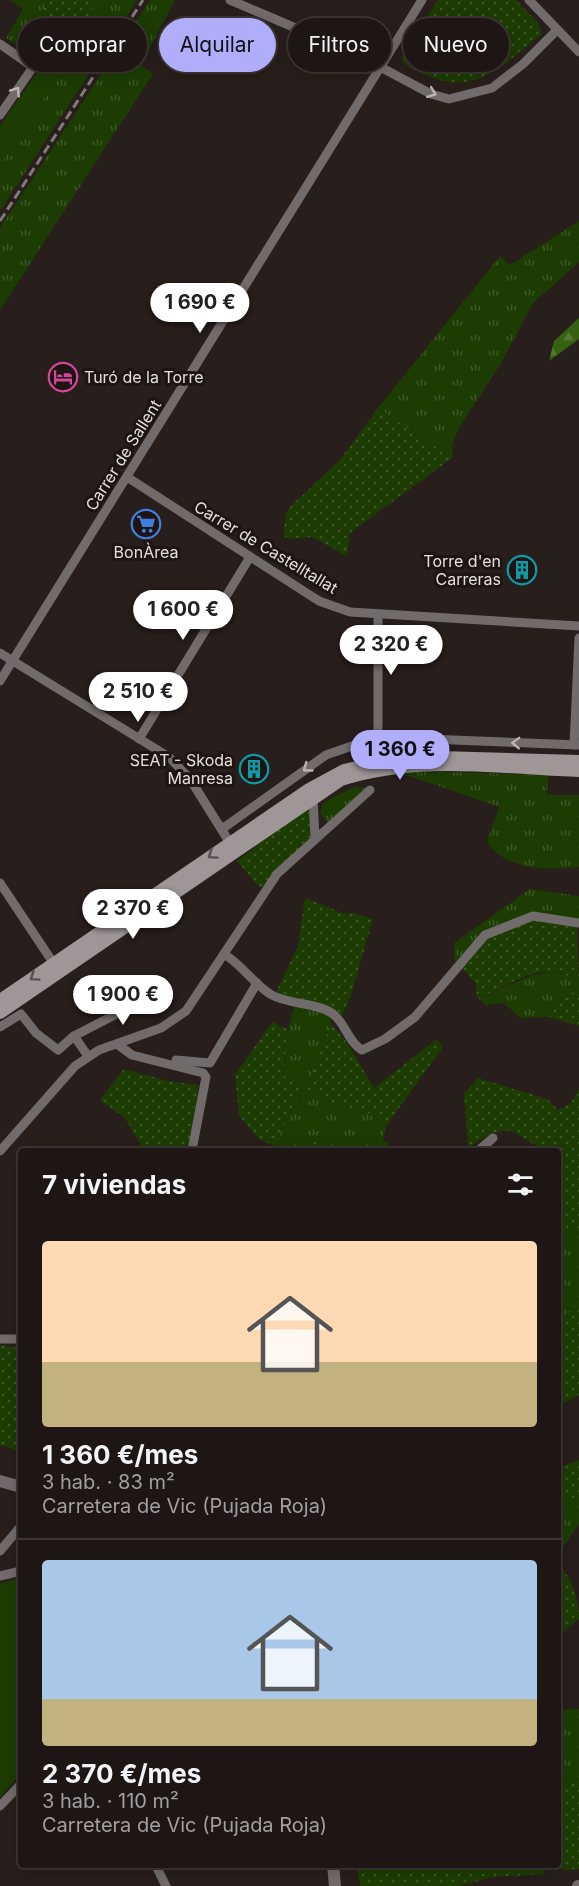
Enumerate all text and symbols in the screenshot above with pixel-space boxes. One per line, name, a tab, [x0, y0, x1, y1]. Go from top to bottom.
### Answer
chip: Comprar	[18, 18, 147, 72]
chip: Alquilar	[159, 18, 276, 72]
chip: Filtros	[288, 18, 391, 72]
chip: Nuevo	[403, 18, 509, 72]
one-way arrow	[426, 86, 437, 98]
one-way arrow	[9, 87, 21, 97]
pin: 1 690 €	[145, 283, 255, 334]
text: 1 690 €	[164, 290, 236, 314]
hotel icon: Turó de la Torre	[47, 361, 79, 393]
place label: Turó de la Torre	[84, 367, 203, 387]
street label: Carrer de Sallent	[81, 396, 165, 514]
street label: Carrer de Castelltallat	[191, 496, 341, 598]
supermarket icon: BonÀrea	[130, 508, 162, 540]
place label: BonÀrea	[114, 542, 178, 562]
place label: Torre d'en Carreras	[423, 551, 501, 589]
building icon: Torre d'en Carreras	[506, 554, 538, 586]
pin: 1 600 €	[128, 590, 238, 641]
text: 1 600 €	[147, 597, 219, 621]
pin: 2 320 €	[336, 625, 446, 676]
text: 2 320 €	[354, 632, 428, 656]
pin: 2 510 €	[83, 672, 193, 723]
text: 2 510 €	[103, 679, 173, 703]
pin: 1 360 €	[345, 730, 455, 781]
one-way arrow	[511, 736, 520, 749]
text: 1 360 €	[364, 737, 436, 761]
place label: SEAT - Skoda Manresa	[130, 750, 233, 788]
building icon: SEAT - Skoda Manresa	[238, 753, 270, 785]
one-way arrow	[303, 761, 314, 772]
one-way arrow	[207, 848, 218, 859]
pin: 2 370 €	[78, 889, 188, 940]
text: 2 370 €	[96, 896, 170, 920]
one-way arrow	[29, 970, 40, 981]
pin: 1 900 €	[68, 975, 178, 1026]
text: 1 900 €	[87, 982, 159, 1006]
icon: filters	[504, 1168, 537, 1201]
text: 7 viviendas	[42, 1169, 186, 1200]
icon: home	[236, 1280, 344, 1388]
text: 1 360 €/mes	[42, 1439, 198, 1470]
text: 3 hab. · 83 m²	[42, 1470, 175, 1494]
text: Carretera de Vic (Pujada Roja)	[42, 1494, 327, 1518]
icon: home	[236, 1599, 344, 1707]
text: 2 370 €/mes	[42, 1758, 201, 1789]
text: 3 hab. · 110 m²	[42, 1789, 179, 1813]
text: Carretera de Vic (Pujada Roja)	[42, 1813, 327, 1837]

